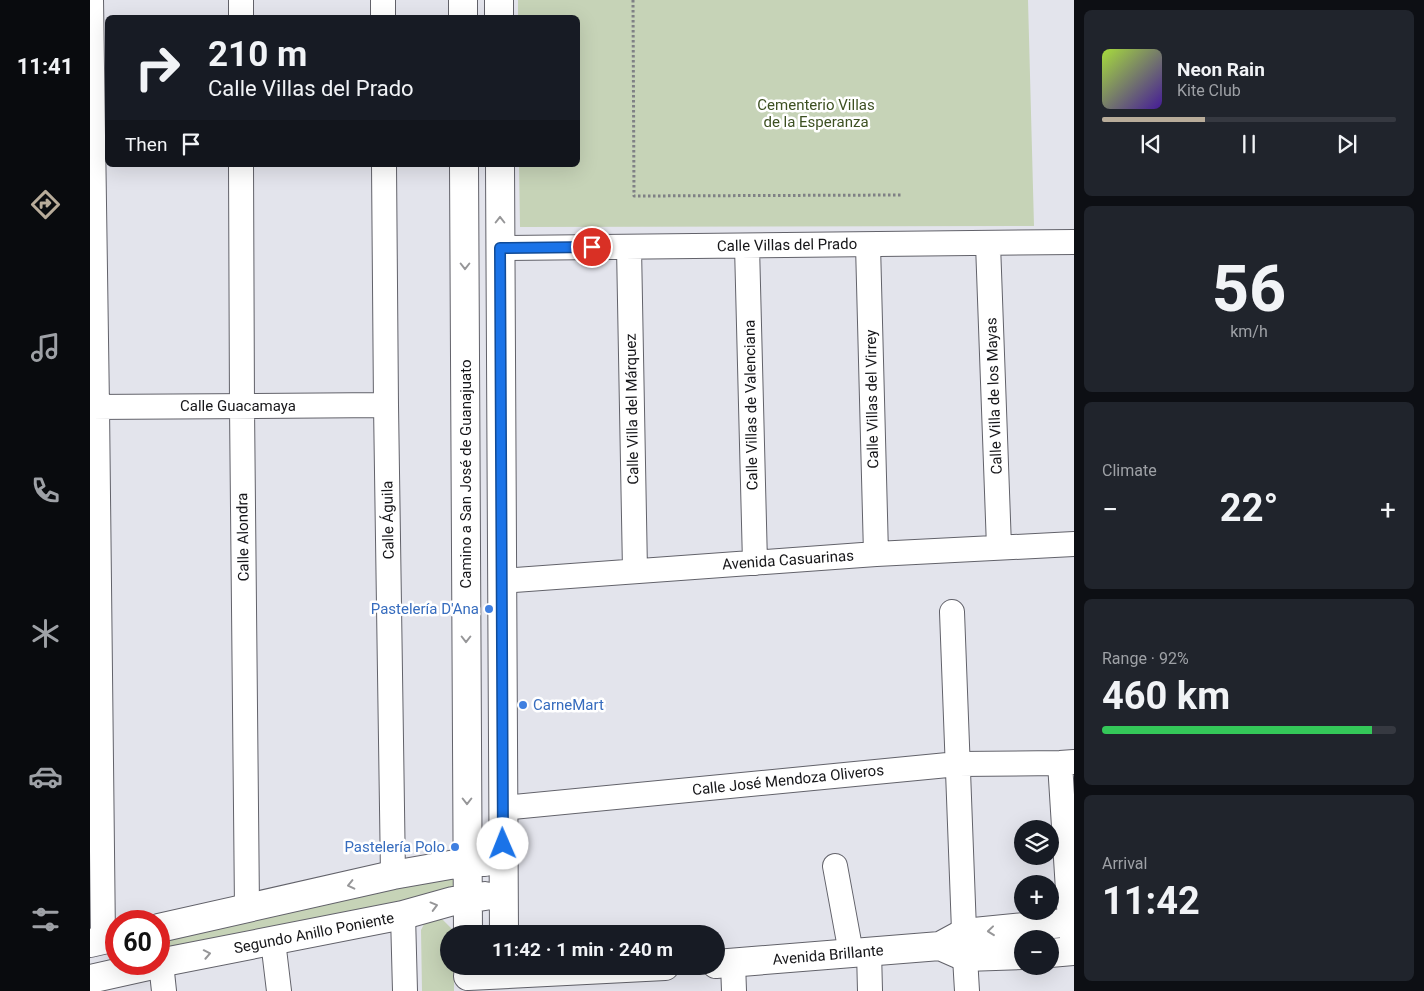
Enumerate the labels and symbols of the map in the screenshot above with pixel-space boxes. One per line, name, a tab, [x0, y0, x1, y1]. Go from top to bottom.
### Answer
park label: Cementerio Villas de la Esperanza	[757, 96, 875, 131]
one-way arrow	[495, 216, 505, 224]
pin	[571, 226, 613, 268]
street label: Calle Villas del Prado	[717, 235, 857, 255]
one-way arrow	[459, 262, 470, 270]
street label: Calle Villa de los Mayas	[982, 317, 1006, 475]
street label: Calle Villas de Valenciana	[741, 320, 761, 490]
street label: Calle Villas del Virrey	[862, 329, 882, 469]
street label: Calle Villa del Márquez	[622, 333, 642, 485]
street label: Camino a San José de Guanajuato	[457, 359, 475, 589]
street label: Calle Guacamaya	[180, 397, 296, 415]
street label: Calle Águila	[378, 480, 398, 560]
street label: Calle Alondra	[233, 493, 253, 581]
street label: Avenida Casuarinas	[722, 546, 854, 574]
place label: Pastelería D'Ana	[371, 600, 479, 618]
marker: Pastelería D'Ana	[483, 603, 495, 615]
one-way arrow	[461, 635, 471, 643]
place label: CarneMart	[533, 696, 604, 714]
marker: CarneMart	[517, 699, 529, 711]
street label: Calle José Mendoza Oliveros	[691, 761, 885, 799]
one-way arrow	[462, 798, 472, 805]
position arrow	[476, 817, 528, 869]
place label: Pastelería Polo	[344, 838, 445, 856]
marker: Pastelería Polo	[449, 841, 461, 853]
one-way arrow	[346, 879, 355, 890]
one-way arrow	[430, 902, 438, 912]
street label: Segundo Anillo Poniente	[232, 909, 396, 957]
speed limit sign: 60	[105, 910, 170, 975]
one-way arrow	[986, 925, 994, 936]
street label: Avenida Brillante	[772, 941, 884, 969]
one-way arrow	[202, 949, 211, 960]

